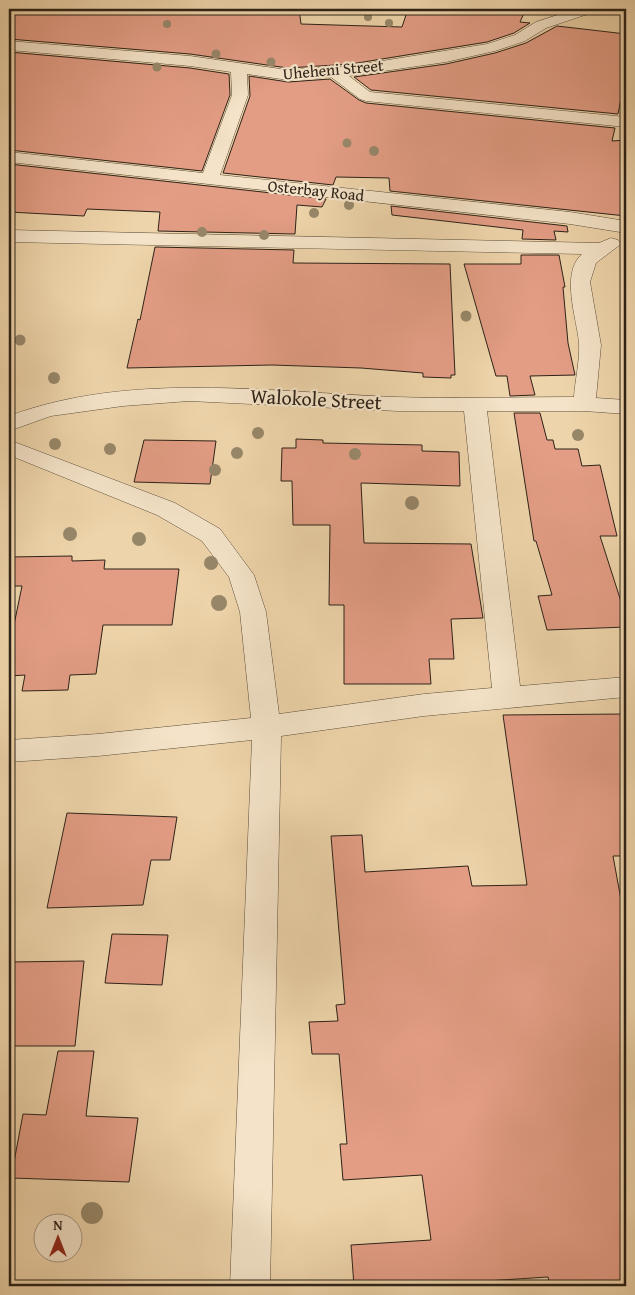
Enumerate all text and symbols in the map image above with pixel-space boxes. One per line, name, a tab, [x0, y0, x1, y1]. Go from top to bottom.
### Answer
street label: Uheheni Street	[282, 53, 385, 85]
street label: Osterbay Road	[267, 173, 366, 207]
street label: Walokole Street	[250, 381, 382, 416]
north arrow	[32, 1212, 82, 1262]
text: N	[53, 1215, 63, 1235]

